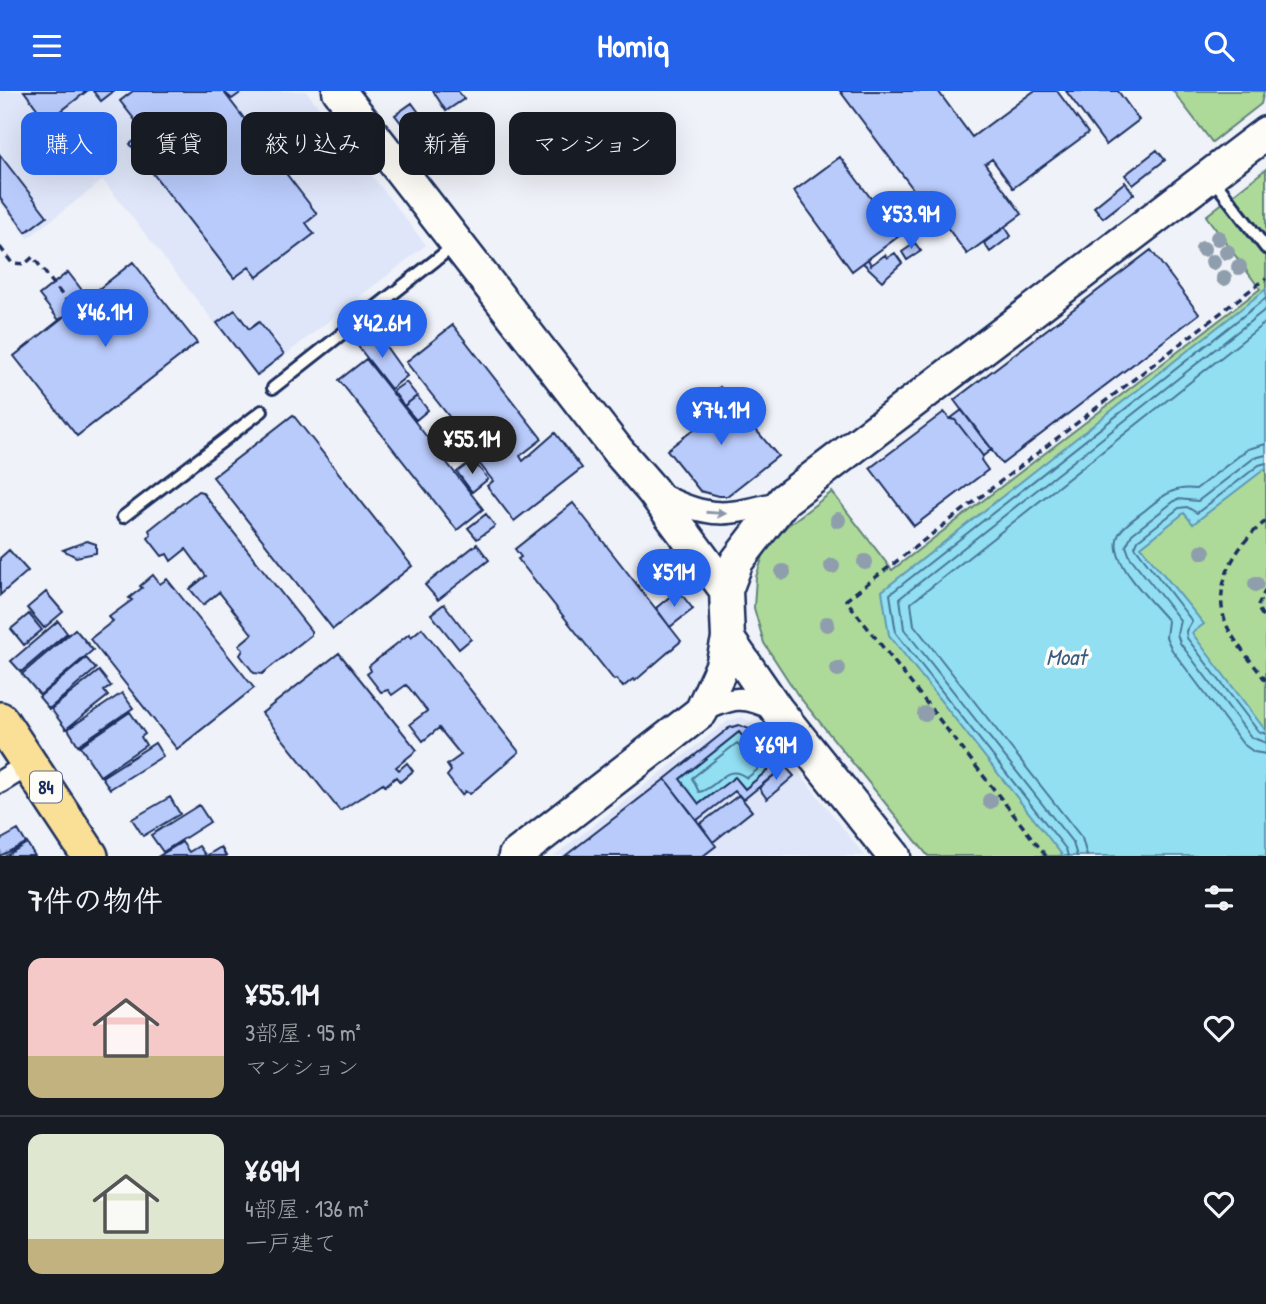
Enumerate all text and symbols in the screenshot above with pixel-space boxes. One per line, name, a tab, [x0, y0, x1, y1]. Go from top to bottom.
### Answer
text: Homiq	[597, 24, 669, 67]
icon: menu	[28, 27, 66, 65]
icon: search	[1200, 27, 1238, 65]
chip: 購入	[21, 112, 117, 175]
chip: 賃貸	[131, 112, 227, 175]
chip: 絞り込み	[241, 112, 385, 175]
chip: 新着	[399, 112, 495, 175]
chip: マンション	[509, 112, 676, 175]
pin: ¥53.9M	[854, 191, 968, 251]
text: ¥53.9M	[882, 198, 940, 229]
pin: ¥46.1M	[48, 289, 162, 349]
text: ¥46.1M	[77, 296, 133, 327]
pin: ¥42.6M	[325, 301, 439, 360]
text: ¥42.6M	[353, 307, 411, 338]
pin: ¥74.1M	[664, 387, 778, 447]
text: ¥74.1M	[692, 394, 750, 425]
pin: ¥55.1M	[415, 417, 529, 476]
text: ¥55.1M	[443, 423, 501, 454]
one-way arrow	[705, 508, 727, 519]
pin: ¥51M	[633, 549, 715, 609]
text: ¥51M	[653, 556, 695, 587]
water label: Moat	[1046, 641, 1089, 672]
pin: ¥69M	[735, 723, 817, 782]
text: ¥69M	[755, 729, 797, 760]
road number: 84	[30, 771, 62, 803]
icon: filters	[1200, 879, 1238, 917]
text: 7件の物件	[28, 880, 163, 920]
text: ¥55.1M	[245, 974, 319, 1014]
icon: home	[84, 986, 168, 1070]
icon: heart	[1200, 1009, 1238, 1047]
text: 3部屋 · 95 m²	[245, 1017, 361, 1048]
text: マンション	[245, 1051, 359, 1082]
text: ¥69M	[245, 1150, 300, 1190]
icon: home	[84, 1162, 168, 1246]
icon: heart	[1200, 1185, 1238, 1223]
text: 4部屋 · 136 m²	[245, 1193, 369, 1224]
text: 一戸建て	[245, 1227, 337, 1258]

